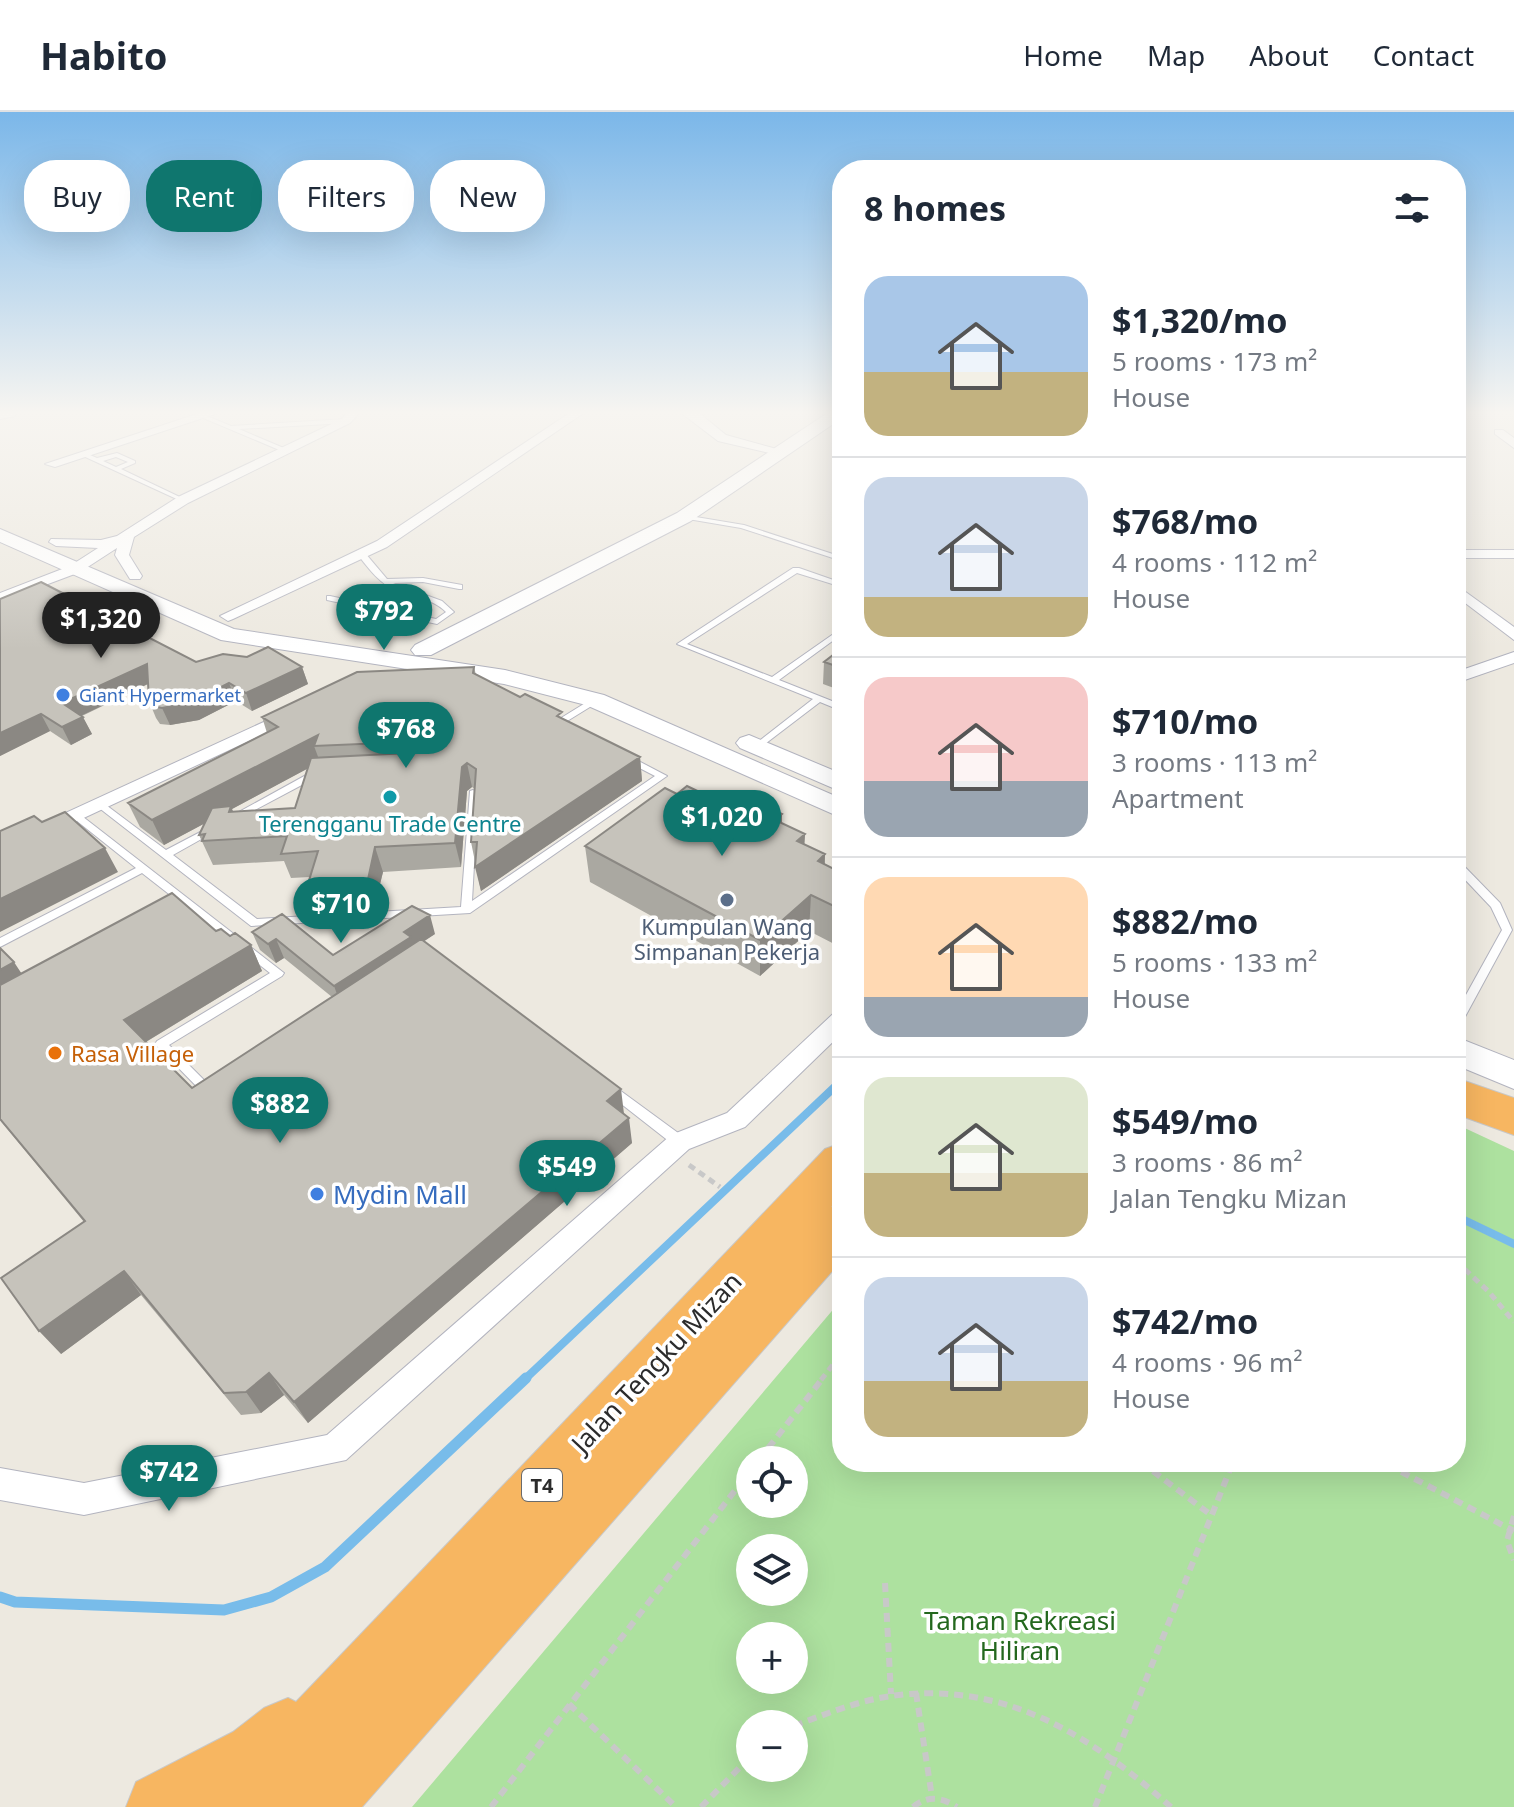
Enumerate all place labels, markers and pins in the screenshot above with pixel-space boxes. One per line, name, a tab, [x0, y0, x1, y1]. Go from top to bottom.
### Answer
pin: $792	[337, 584, 431, 652]
pin: $1,320	[36, 592, 166, 660]
place label: Giant Hypermarket	[79, 683, 241, 707]
marker: Giant Hypermarket	[54, 686, 72, 704]
pin: $768	[359, 702, 453, 770]
marker: Terengganu Trade Centre	[381, 788, 399, 806]
pin: $1,020	[657, 790, 787, 858]
place label: Terengganu Trade Centre	[259, 808, 521, 838]
pin: $710	[294, 877, 388, 945]
marker: Kumpulan Wang Simpanan Pekerja	[718, 891, 736, 909]
place label: Kumpulan Wang Simpanan Pekerja	[634, 911, 820, 966]
place label: Rasa Village	[71, 1038, 194, 1068]
marker: Rasa Village	[46, 1044, 64, 1062]
pin: $882	[233, 1077, 327, 1145]
pin: $549	[520, 1140, 614, 1208]
place label: Mydin Mall	[333, 1176, 467, 1212]
marker: Mydin Mall	[308, 1185, 326, 1203]
pin: $742	[122, 1445, 216, 1513]

